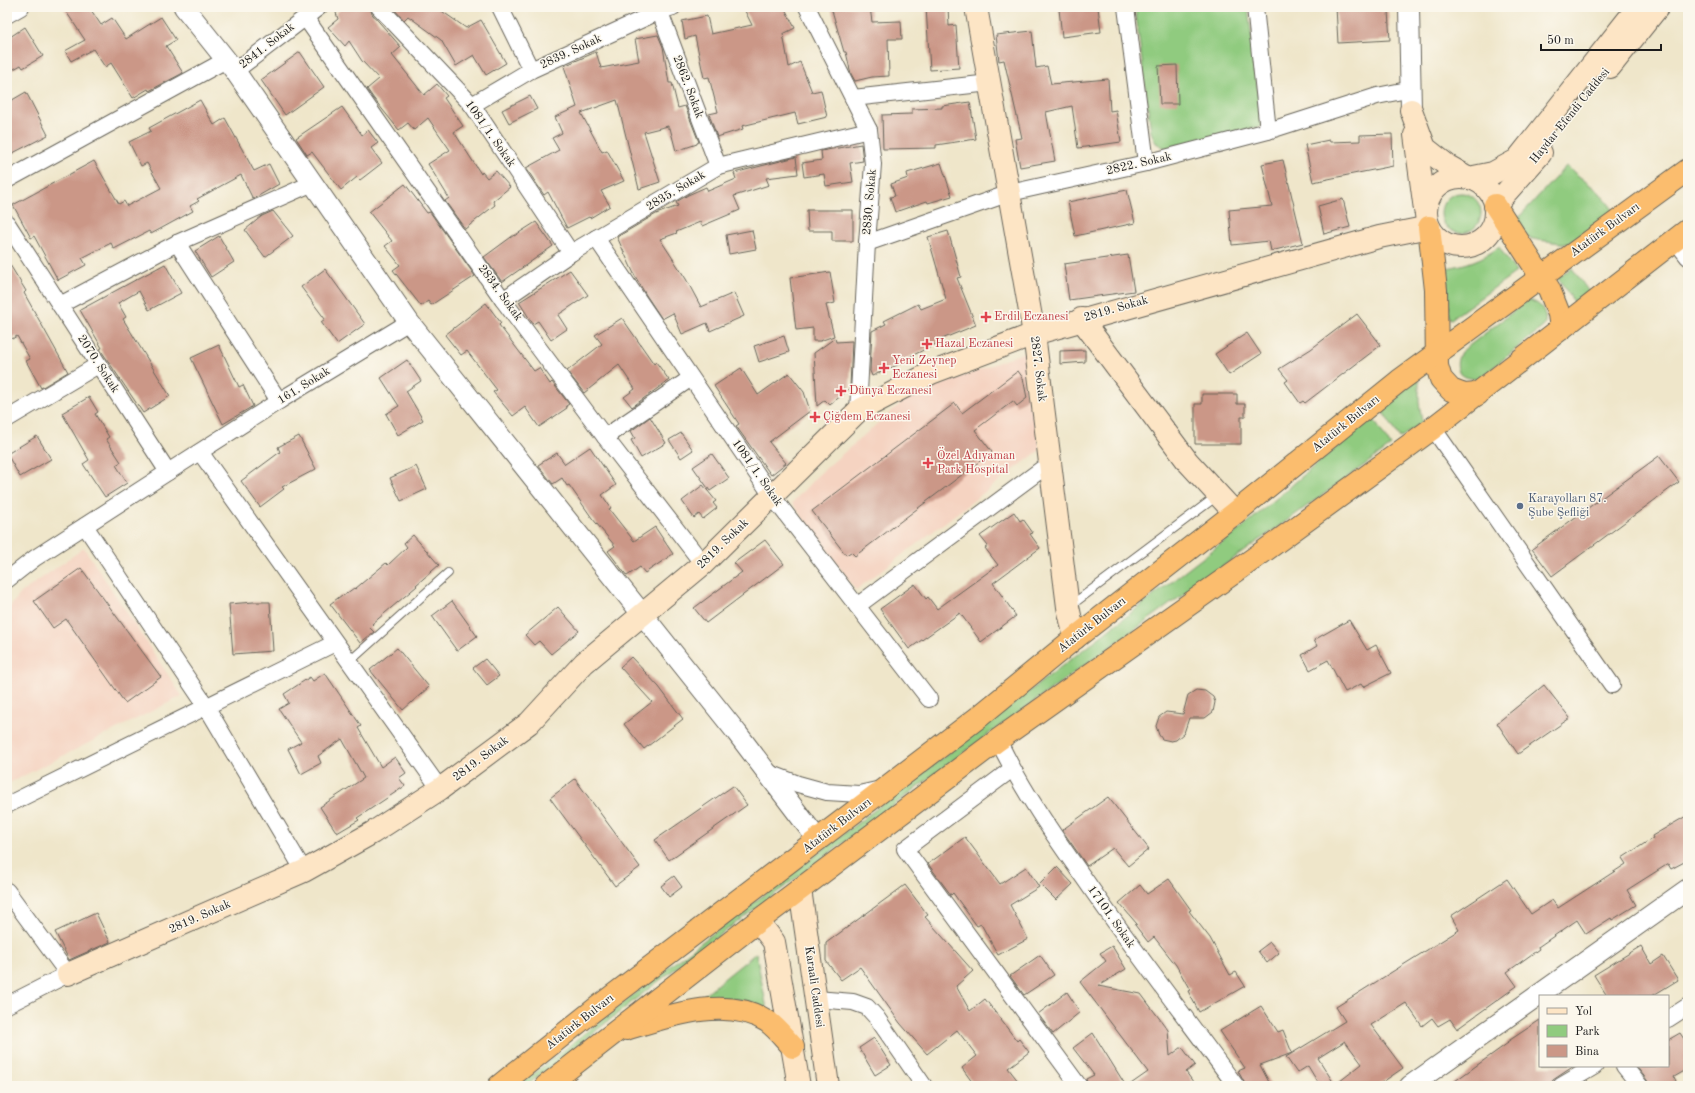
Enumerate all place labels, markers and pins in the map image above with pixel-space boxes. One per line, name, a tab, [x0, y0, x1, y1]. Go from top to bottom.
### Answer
place label: Erdil Eczanesi	[994, 311, 1068, 323]
marker: Erdil Eczanesi	[981, 312, 991, 322]
place label: Hazal Eczanesi	[935, 338, 1013, 350]
marker: Hazal Eczanesi	[922, 339, 932, 349]
place label: Yeni Zeynep Eczanesi	[892, 355, 956, 381]
marker: Yeni Zeynep Eczanesi	[879, 363, 889, 373]
place label: Dünya Eczanesi	[849, 385, 932, 397]
marker: Dünya Eczanesi	[836, 386, 846, 396]
place label: Çiğdem Eczanesi	[823, 411, 911, 423]
marker: Çiğdem Eczanesi	[810, 412, 820, 422]
place label: Özel Adıyaman Park Hospital	[937, 446, 1016, 476]
marker: Özel Adıyaman Park Hospital	[922, 457, 934, 469]
place label: Karayolları 87. Şube Şefliği	[1528, 493, 1607, 519]
marker: Karayolları 87. Şube Şefliği	[1515, 501, 1525, 511]

